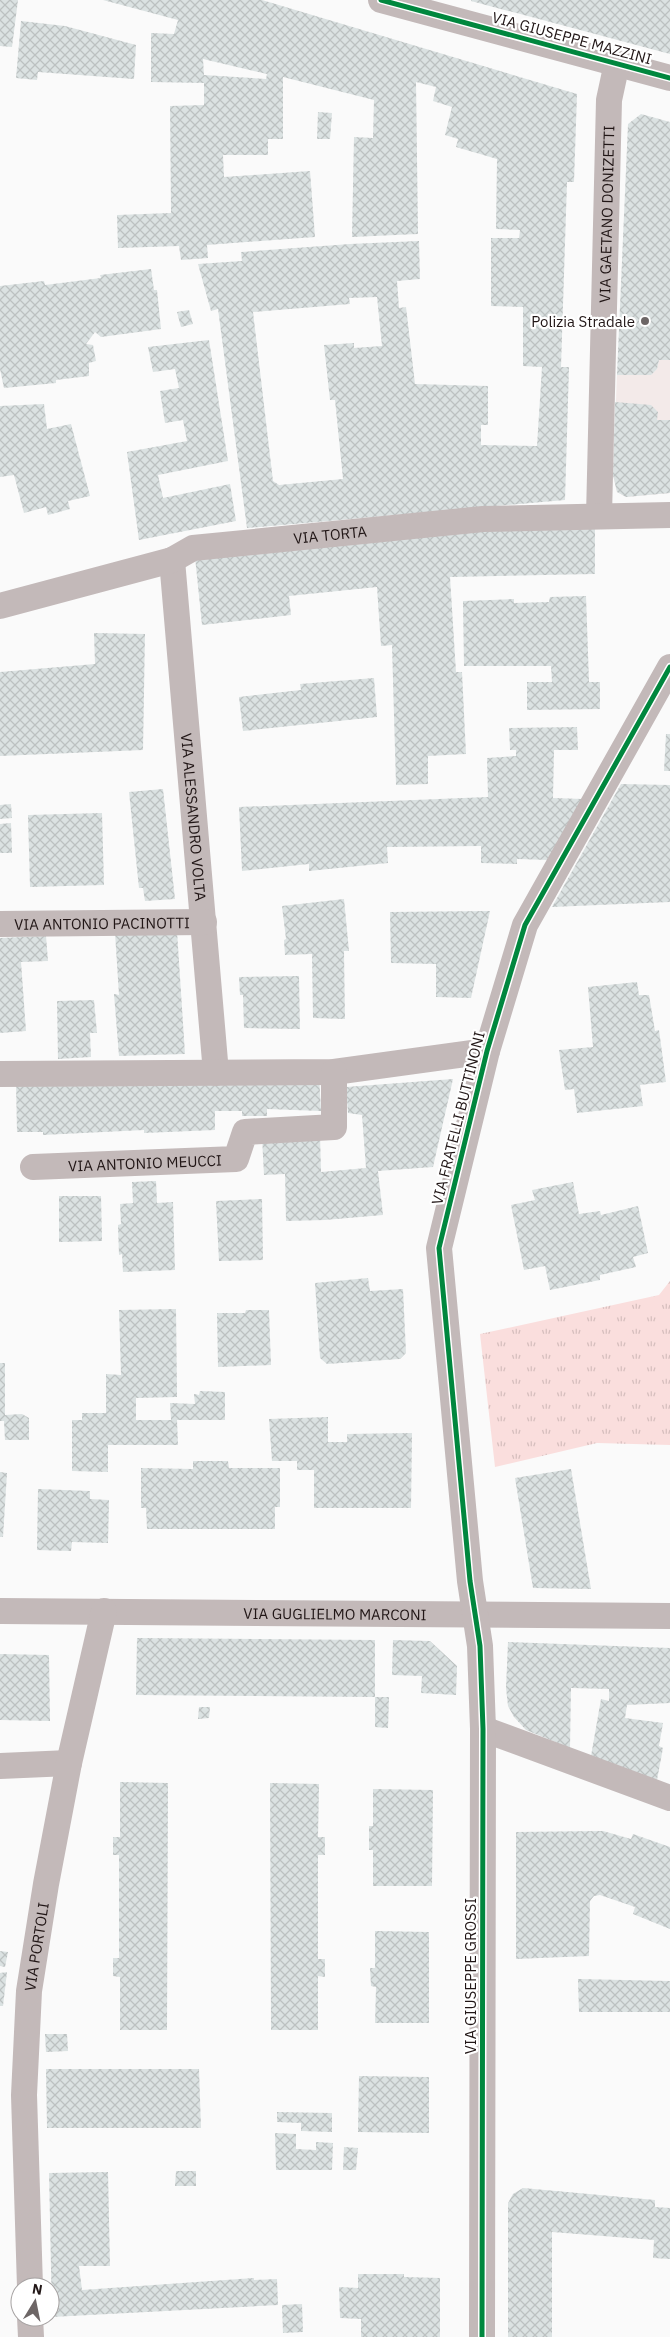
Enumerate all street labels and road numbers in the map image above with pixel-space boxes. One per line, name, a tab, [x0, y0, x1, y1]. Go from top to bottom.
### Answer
street label: VIA GIUSEPPE MAZZINI	[490, 8, 654, 68]
street label: VIA GAETANO DONIZETTI	[595, 125, 618, 303]
street label: VIA TORTA	[292, 521, 368, 547]
street label: VIA ALESSANDRO VOLTA	[177, 732, 211, 902]
street label: VIA ANTONIO PACINOTTI	[14, 913, 190, 933]
street label: VIA FRATELLI BUTTINONI	[427, 1029, 489, 1207]
street label: VIA ANTONIO MEUCCI	[68, 1150, 222, 1175]
street label: VIA GUGLIELMO MARCONI	[243, 1603, 427, 1624]
street label: VIA GIUSEPPE GROSSI	[461, 1898, 480, 2054]
street label: VIA PORTOLI	[20, 1901, 52, 1993]

